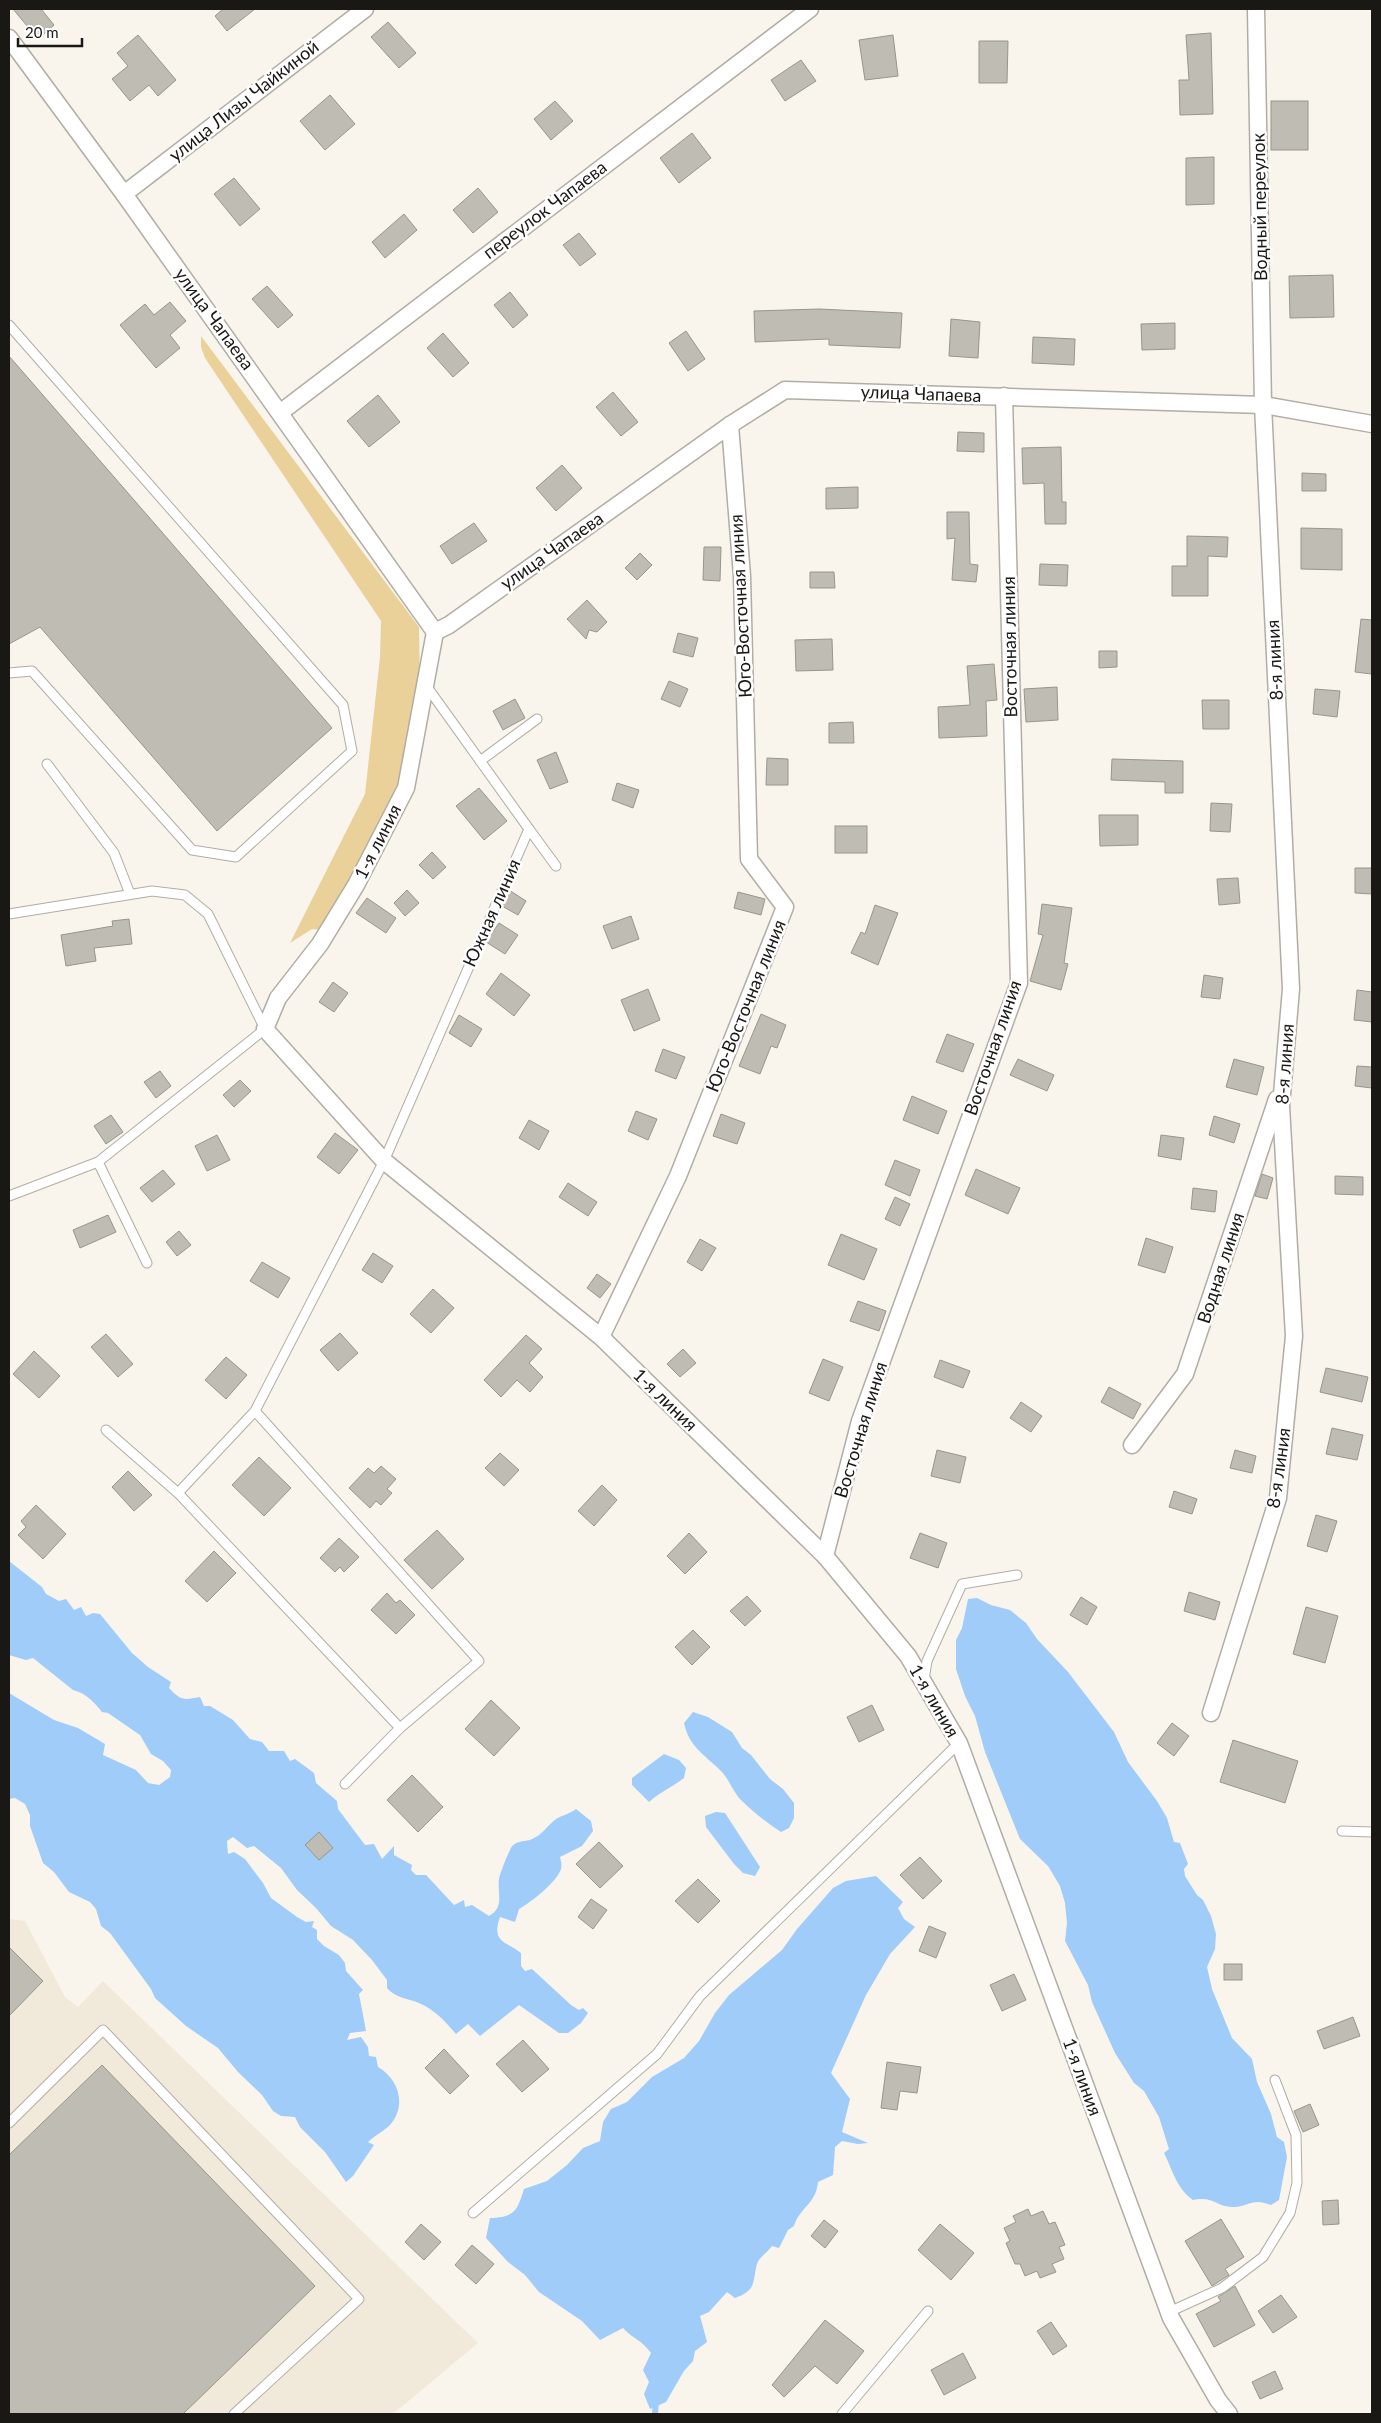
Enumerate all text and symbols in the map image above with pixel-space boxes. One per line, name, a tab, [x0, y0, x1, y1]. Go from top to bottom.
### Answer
scale bar	[18, 15, 81, 47]
text: 20 m	[25, 23, 59, 41]
street label: улица Лизы Чайкиной	[164, 35, 323, 166]
street label: Водный переулок	[1247, 132, 1271, 281]
street label: переулок Чапаева	[478, 156, 611, 263]
street label: улица Чапаева	[170, 263, 259, 374]
street label: улица Чапаева	[860, 380, 982, 406]
street label: улица Чапаева	[496, 507, 607, 594]
street label: Юго-Восточная линия	[724, 514, 756, 698]
street label: Восточная линия	[997, 576, 1021, 718]
street label: 8-я линия	[1261, 619, 1287, 701]
street label: 1-я линия	[349, 801, 405, 883]
street label: Южная линия	[458, 855, 525, 970]
street label: Юго-Восточная линия	[700, 916, 790, 1095]
street label: Восточная линия	[959, 977, 1025, 1118]
street label: 8-я линия	[1270, 1023, 1298, 1105]
street label: Водная линия	[1192, 1209, 1248, 1326]
street label: Восточная линия	[829, 1359, 891, 1501]
street label: 1-я линия	[629, 1363, 702, 1435]
street label: 8-я линия	[1261, 1426, 1295, 1509]
street label: 1-я линия	[905, 1660, 965, 1741]
street label: 1-я линия	[1059, 2035, 1107, 2118]

